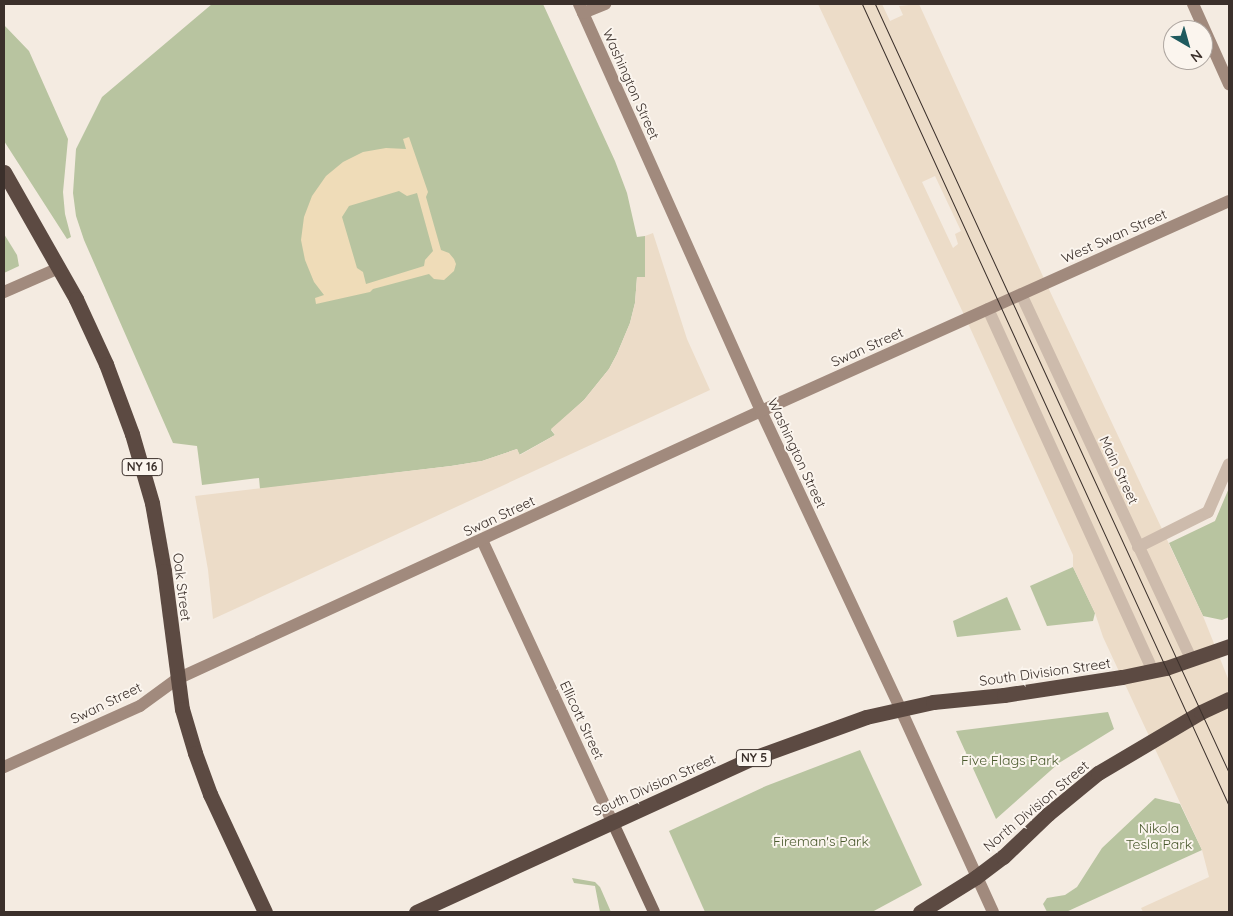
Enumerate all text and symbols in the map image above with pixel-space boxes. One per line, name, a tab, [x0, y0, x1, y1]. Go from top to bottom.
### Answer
north arrow	[1163, 20, 1213, 70]
street label: Washington Street	[599, 26, 663, 142]
text: N	[1187, 46, 1206, 66]
street label: West Swan Street	[1059, 205, 1169, 267]
street label: Swan Street	[828, 324, 906, 370]
street label: Washington Street	[764, 395, 830, 511]
street label: Main Street	[1096, 433, 1142, 507]
road number: NY 16	[121, 458, 163, 477]
street label: Swan Street	[461, 492, 537, 540]
street label: Oak Street	[169, 552, 195, 622]
street label: South Division Street	[978, 654, 1112, 690]
street label: Ellicott Street	[556, 678, 608, 762]
street label: Swan Street	[68, 679, 144, 727]
road number: NY 5	[735, 748, 773, 768]
street label: South Division Street	[590, 750, 718, 820]
park label: Five Flags Park	[961, 752, 1059, 768]
street label: North Division Street	[980, 757, 1092, 855]
park label: Nikola Tesla Park	[1126, 820, 1192, 852]
park label: Fireman's Park	[773, 833, 869, 849]

